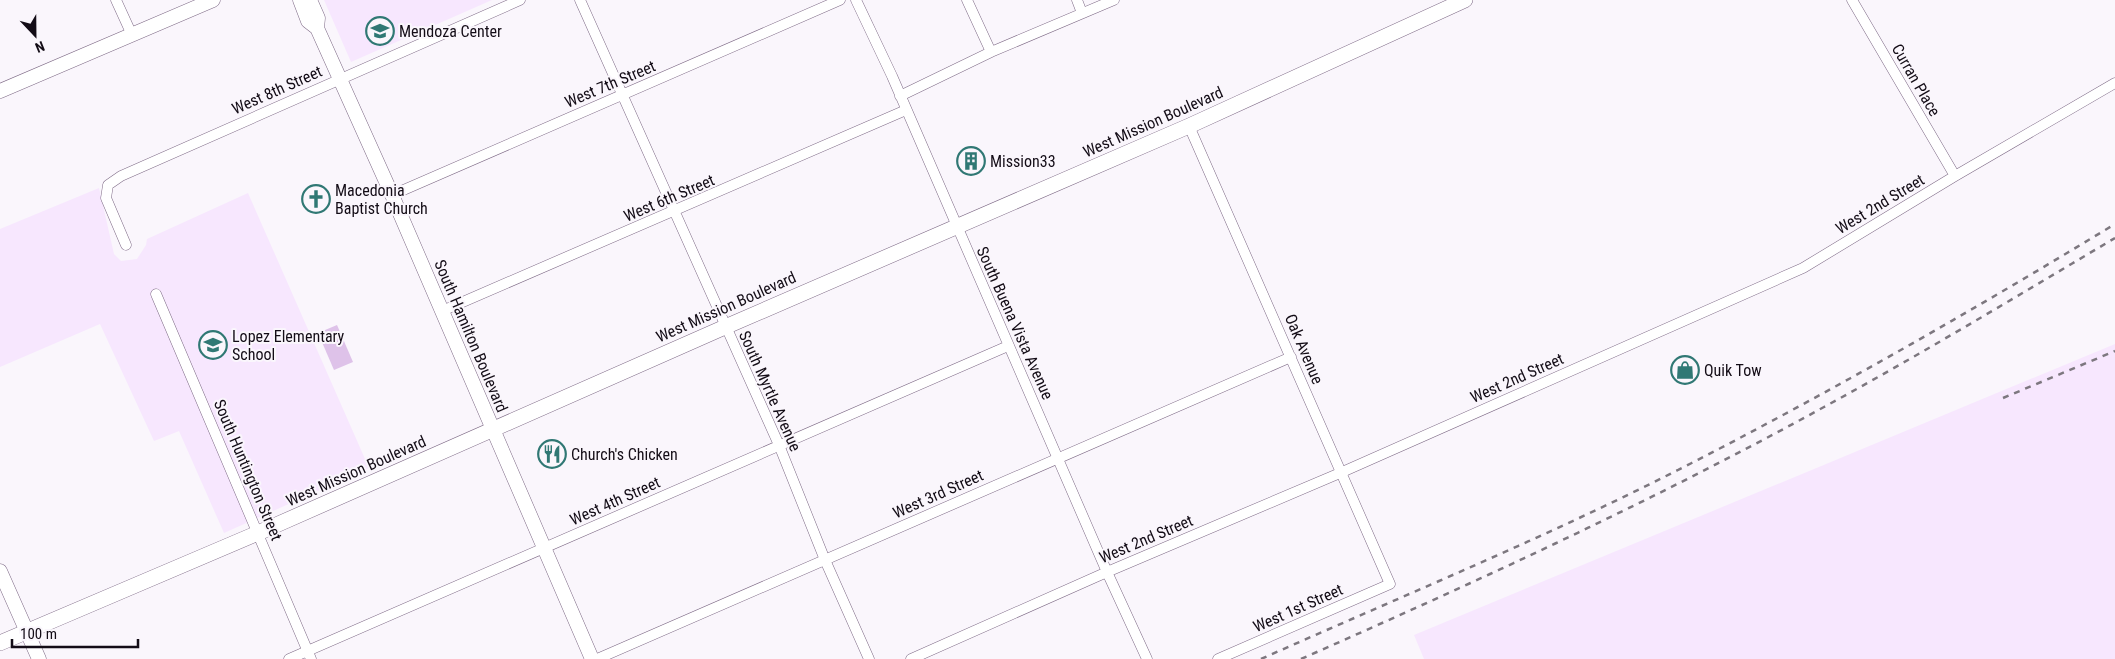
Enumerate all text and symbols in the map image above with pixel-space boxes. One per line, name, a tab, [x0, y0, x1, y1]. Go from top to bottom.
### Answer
north arrow	[10, 10, 60, 60]
school or university icon: Mendoza Center	[365, 16, 395, 46]
place label: Mendoza Center	[399, 22, 502, 41]
text: N	[33, 38, 47, 56]
street label: Curran Place	[1888, 40, 1944, 120]
street label: West 7th Street	[562, 56, 658, 112]
street label: West 8th Street	[229, 62, 325, 118]
street label: West Mission Boulevard	[1080, 83, 1226, 161]
building icon: Mission33	[956, 146, 986, 176]
place label: Mission33	[990, 152, 1056, 171]
street label: West 6th Street	[621, 170, 717, 226]
street label: West 2nd Street	[1832, 170, 1928, 238]
place label: Macedonia Baptist Church	[335, 181, 428, 218]
church icon: Macedonia Baptist Church	[301, 184, 331, 214]
street label: South Buena Vista Avenue	[973, 244, 1057, 402]
street label: South Hamilton Boulevard	[430, 257, 512, 415]
street label: West Mission Boulevard	[653, 268, 799, 346]
street label: Oak Avenue	[1281, 311, 1327, 387]
place label: Lopez Elementary School	[232, 327, 345, 364]
street label: South Myrtle Avenue	[735, 328, 805, 454]
school or university icon: Lopez Elementary School	[198, 330, 228, 360]
street label: West 2nd Street	[1468, 349, 1567, 407]
shop icon: Quik Tow	[1670, 355, 1700, 385]
place label: Quik Tow	[1704, 361, 1762, 380]
street label: South Huntington Street	[210, 397, 286, 544]
street label: West Mission Boulevard	[283, 432, 429, 510]
restaurant icon: Church's Chicken	[537, 439, 567, 469]
place label: Church's Chicken	[571, 445, 678, 464]
street label: West 3rd Street	[890, 466, 986, 522]
street label: West 4th Street	[567, 473, 663, 529]
street label: West 2nd Street	[1096, 511, 1196, 567]
street label: West 1st Street	[1250, 580, 1346, 636]
scale bar	[12, 616, 139, 648]
text: 100 m	[20, 625, 57, 643]

